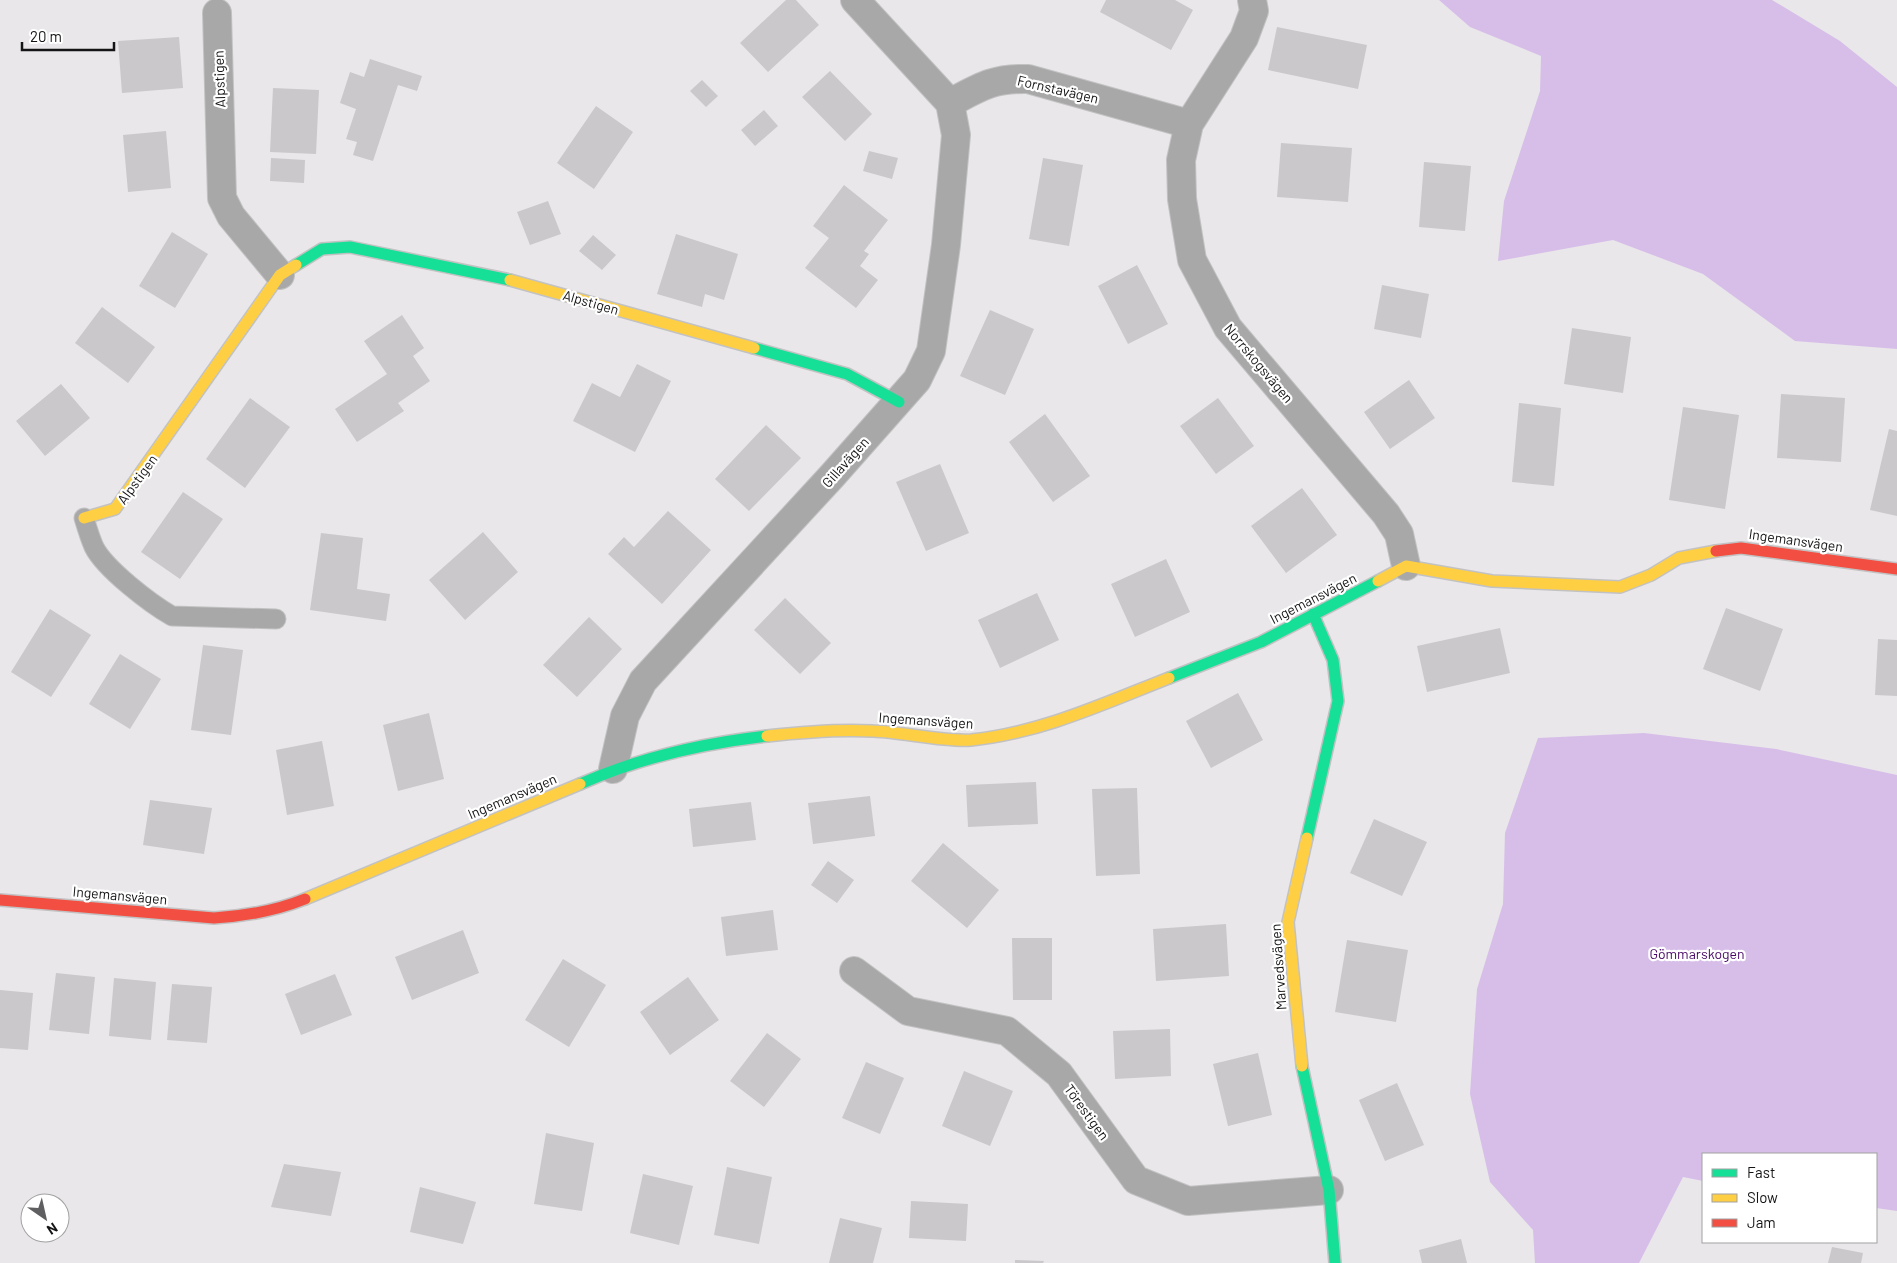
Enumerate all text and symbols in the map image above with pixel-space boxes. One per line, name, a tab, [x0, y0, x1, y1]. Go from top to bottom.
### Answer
scale bar	[22, 20, 115, 52]
text: 20 m	[30, 27, 62, 45]
street label: Alpstigen	[210, 50, 228, 108]
street label: Fornstavägen	[1016, 71, 1100, 107]
street label: Alpstigen	[561, 286, 621, 318]
street label: Norrskogsvägen	[1221, 320, 1297, 406]
street label: Gillavägen	[818, 433, 872, 491]
street label: Alpstigen	[113, 451, 161, 507]
street label: Ingemansvägen	[1748, 525, 1844, 555]
street label: Ingemansvägen	[1267, 569, 1359, 627]
street label: Ingemansvägen	[878, 708, 974, 732]
street label: Ingemansvägen	[465, 770, 559, 822]
street label: Ingemansvägen	[72, 882, 168, 908]
street label: Marvedsvägen	[1266, 923, 1290, 1011]
park label: Gömmarskogen	[1649, 945, 1745, 962]
street label: Törestigen	[1061, 1081, 1113, 1143]
legend	[1702, 1153, 1877, 1243]
text: Fast	[1747, 1163, 1775, 1181]
text: Slow	[1747, 1188, 1778, 1206]
north arrow	[20, 1193, 70, 1243]
text: Jam	[1747, 1213, 1776, 1231]
text: N	[44, 1220, 61, 1239]

